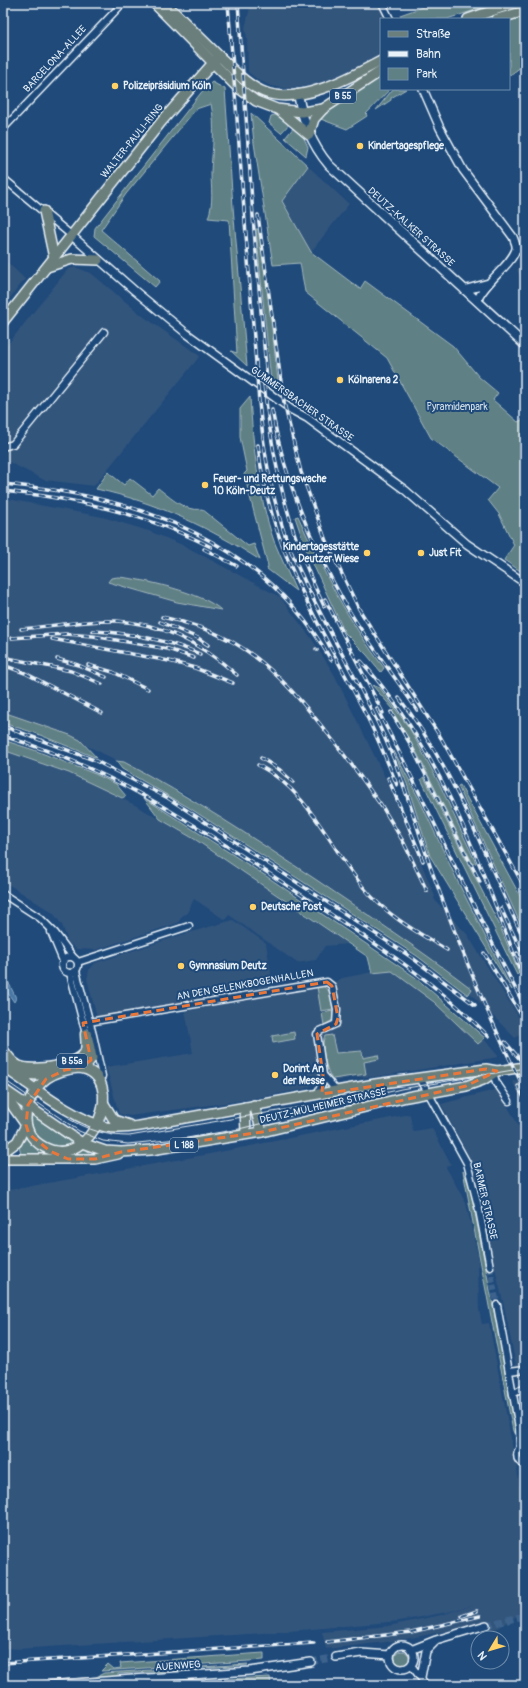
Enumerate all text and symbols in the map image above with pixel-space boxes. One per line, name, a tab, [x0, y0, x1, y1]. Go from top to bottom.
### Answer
legend	[380, 18, 510, 90]
street label: BARCELONA-ALLEE	[21, 23, 89, 95]
text: Straße	[416, 27, 450, 42]
text: Bahn	[416, 47, 441, 62]
text: Park	[416, 67, 437, 82]
place label: Polizeipräsidium Köln	[123, 80, 212, 92]
marker: Polizeipräsidium Köln	[110, 81, 120, 91]
road number: B 55	[330, 89, 356, 103]
street label: WALTER-PAULI-RING	[98, 101, 166, 181]
place label: Kindertagespflege	[368, 140, 445, 152]
marker: Kindertagespflege	[355, 141, 365, 151]
street label: DEUTZ-KALKER STRASSE	[365, 185, 457, 269]
street label: GUMMERSBACHER STRASSE	[248, 364, 356, 444]
place label: Kölnarena 2	[348, 374, 399, 386]
marker: Kölnarena 2	[335, 375, 345, 385]
park label: Pyramidenpark	[426, 401, 488, 413]
place label: Feuer- und Rettungswache 10 Köln-Deutz	[213, 473, 328, 497]
marker: Feuer- und Rettungswache 10 Köln-Deutz	[200, 480, 210, 490]
place label: Kindertagesstätte Deutzer Wiese	[283, 541, 360, 565]
place label: Just Fit	[429, 547, 462, 559]
marker: Kindertagesstätte Deutzer Wiese	[362, 548, 372, 558]
marker: Just Fit	[416, 548, 426, 558]
place label: Deutsche Post	[261, 901, 323, 913]
marker: Deutsche Post	[248, 902, 258, 912]
place label: Gymnasium Deutz	[189, 960, 267, 972]
marker: Gymnasium Deutz	[176, 961, 186, 971]
street label: AN DEN GELENKBOGENHALLEN	[176, 967, 315, 1003]
road number: B 55a	[57, 1054, 87, 1068]
place label: Dorint An der Messe	[283, 1063, 326, 1087]
marker: Dorint An der Messe	[270, 1070, 280, 1080]
street label: DEUTZ-MÜLHEIMER STRASSE	[259, 1086, 387, 1126]
road number: L 188	[170, 1138, 198, 1152]
street label: BARMER STRASSE	[470, 1161, 500, 1241]
north arrow	[470, 1630, 510, 1670]
text: N	[475, 1648, 490, 1663]
street label: AUENWEG	[155, 1658, 202, 1674]

